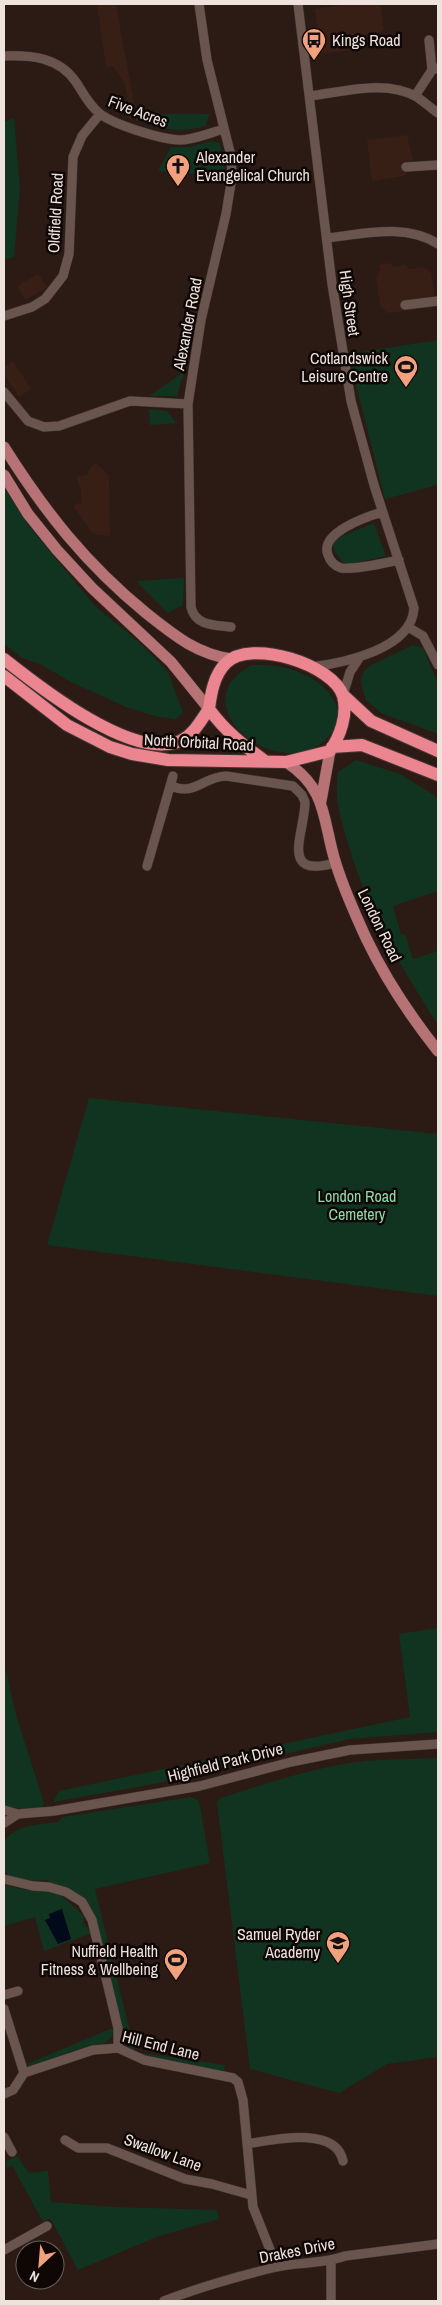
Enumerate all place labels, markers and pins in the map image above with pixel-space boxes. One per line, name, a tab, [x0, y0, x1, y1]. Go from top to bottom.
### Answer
bus stop icon: Kings Road	[301, 27, 327, 61]
place label: Kings Road	[332, 29, 401, 51]
place label: Alexander Evangelical Church	[195, 146, 310, 186]
church icon: Alexander Evangelical Church	[165, 153, 191, 187]
place label: Cotlandswick Leisure Centre	[301, 347, 388, 387]
sports icon: Cotlandswick Leisure Centre	[393, 354, 419, 388]
place label: Samuel Ryder Academy	[237, 1923, 321, 1963]
school or university icon: Samuel Ryder Academy	[325, 1930, 351, 1964]
place label: Nuffield Health Fitness & Wellbeing	[41, 1940, 159, 1980]
sports icon: Nuffield Health Fitness & Wellbeing	[163, 1947, 189, 1981]

